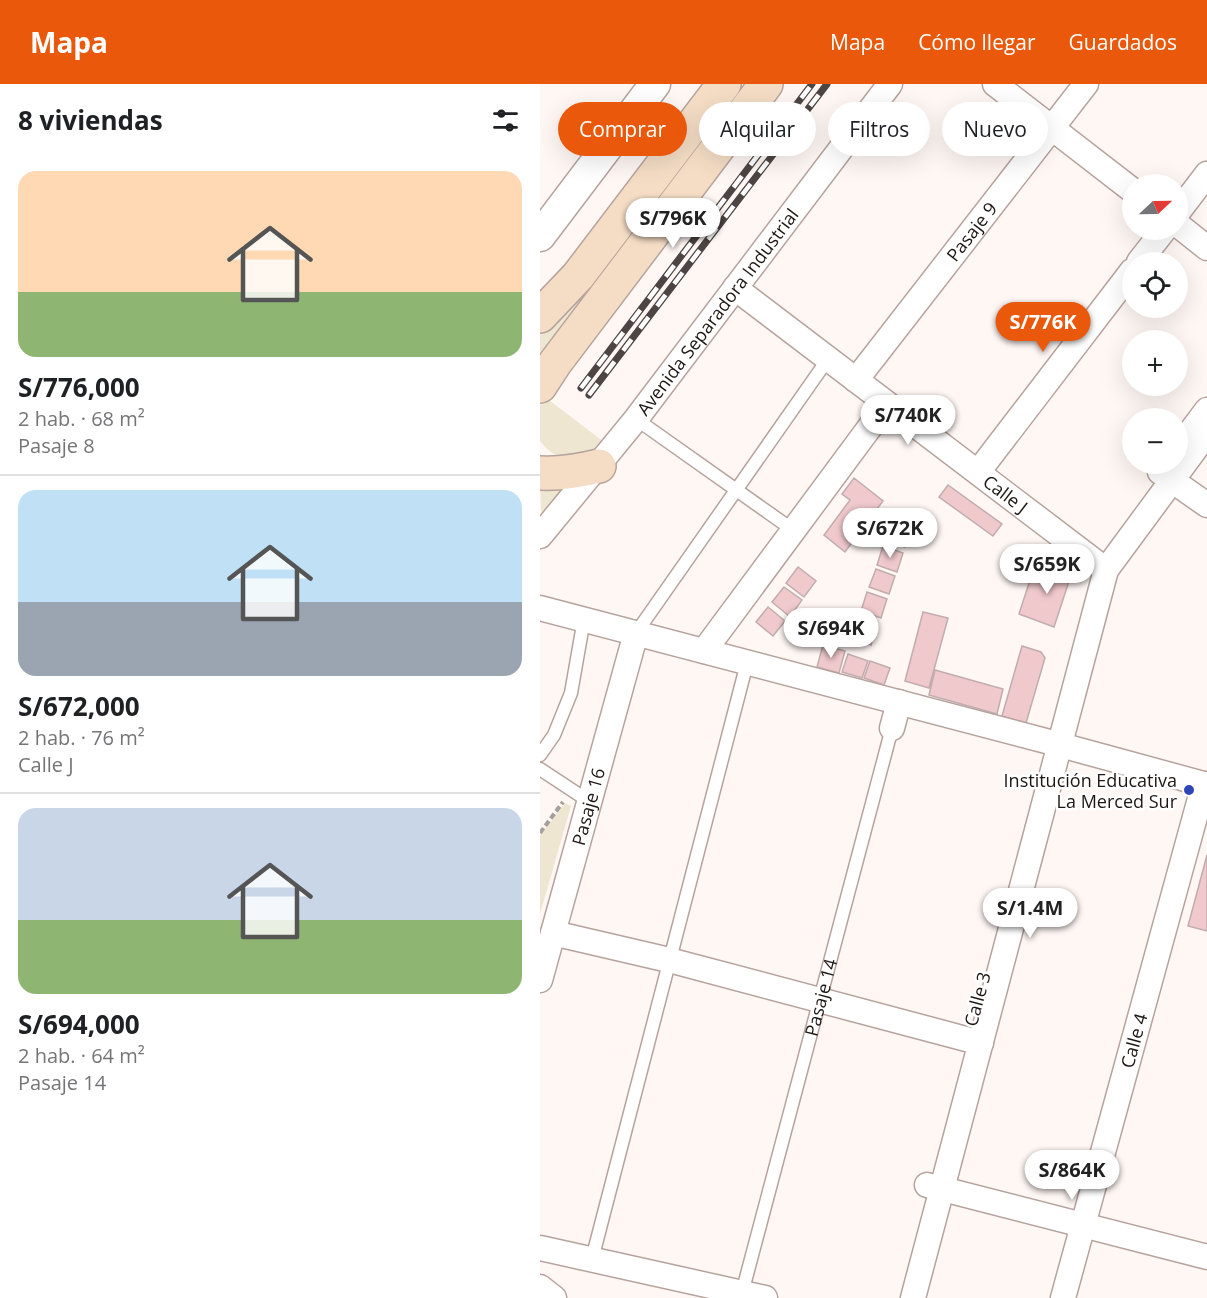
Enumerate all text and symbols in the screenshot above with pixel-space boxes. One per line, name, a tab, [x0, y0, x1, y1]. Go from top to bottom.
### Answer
text: Mapa	[30, 23, 108, 61]
text: Mapa	[830, 28, 885, 56]
text: Cómo llegar	[918, 28, 1036, 56]
text: Guardados	[1069, 28, 1177, 56]
text: 8 viviendas	[18, 102, 163, 138]
chip: Comprar	[558, 102, 687, 156]
chip: Alquilar	[699, 102, 816, 156]
chip: Filtros	[828, 102, 930, 156]
chip: Nuevo	[942, 102, 1048, 156]
icon: filters	[489, 104, 522, 137]
north arrow	[1122, 174, 1188, 240]
map controls	[1122, 174, 1188, 474]
street label: Pasaje 9	[941, 197, 1002, 266]
pin: S/796K	[624, 198, 722, 249]
street label: Avenida Separadora Industrial	[631, 203, 804, 420]
text: S/796K	[640, 204, 706, 231]
icon: home	[216, 210, 324, 318]
button: locate	[1122, 252, 1188, 318]
pin: S/776K	[994, 302, 1092, 353]
text: S/776K	[1010, 308, 1076, 335]
button: +	[1122, 330, 1188, 396]
text: S/776,000	[18, 369, 140, 405]
pin: S/740K	[859, 395, 957, 446]
text: S/740K	[875, 401, 941, 428]
text: 2 hab. · 68 m²	[18, 405, 145, 432]
button: −	[1122, 408, 1188, 474]
text: Pasaje 8	[18, 432, 95, 459]
street label: Calle J	[978, 469, 1033, 518]
pin: S/672K	[841, 508, 939, 559]
text: S/672K	[857, 514, 923, 541]
icon: home	[216, 529, 324, 637]
pin: S/659K	[998, 544, 1096, 595]
text: S/659K	[1014, 550, 1080, 577]
pin: S/694K	[782, 608, 880, 659]
text: S/694K	[798, 614, 864, 641]
text: S/672,000	[18, 688, 140, 724]
text: 2 hab. · 76 m²	[18, 724, 145, 751]
text: Calle J	[18, 751, 74, 778]
street label: Pasaje 16	[566, 765, 610, 848]
place label: Institución Educativa La Merced Sur	[1004, 768, 1178, 813]
marker: Institución Educativa La Merced Sur	[1182, 783, 1196, 797]
icon: home	[216, 847, 324, 955]
pin: S/1.4M	[981, 888, 1079, 939]
text: S/1.4M	[997, 894, 1063, 921]
street label: Pasaje 14	[799, 956, 842, 1039]
street label: Calle 3	[958, 969, 996, 1029]
text: S/694,000	[18, 1006, 140, 1042]
street label: Calle 4	[1115, 1011, 1153, 1070]
text: 2 hab. · 64 m²	[18, 1042, 145, 1069]
text: Pasaje 14	[18, 1069, 106, 1096]
pin: S/864K	[1023, 1150, 1121, 1201]
text: S/864K	[1039, 1156, 1105, 1183]

